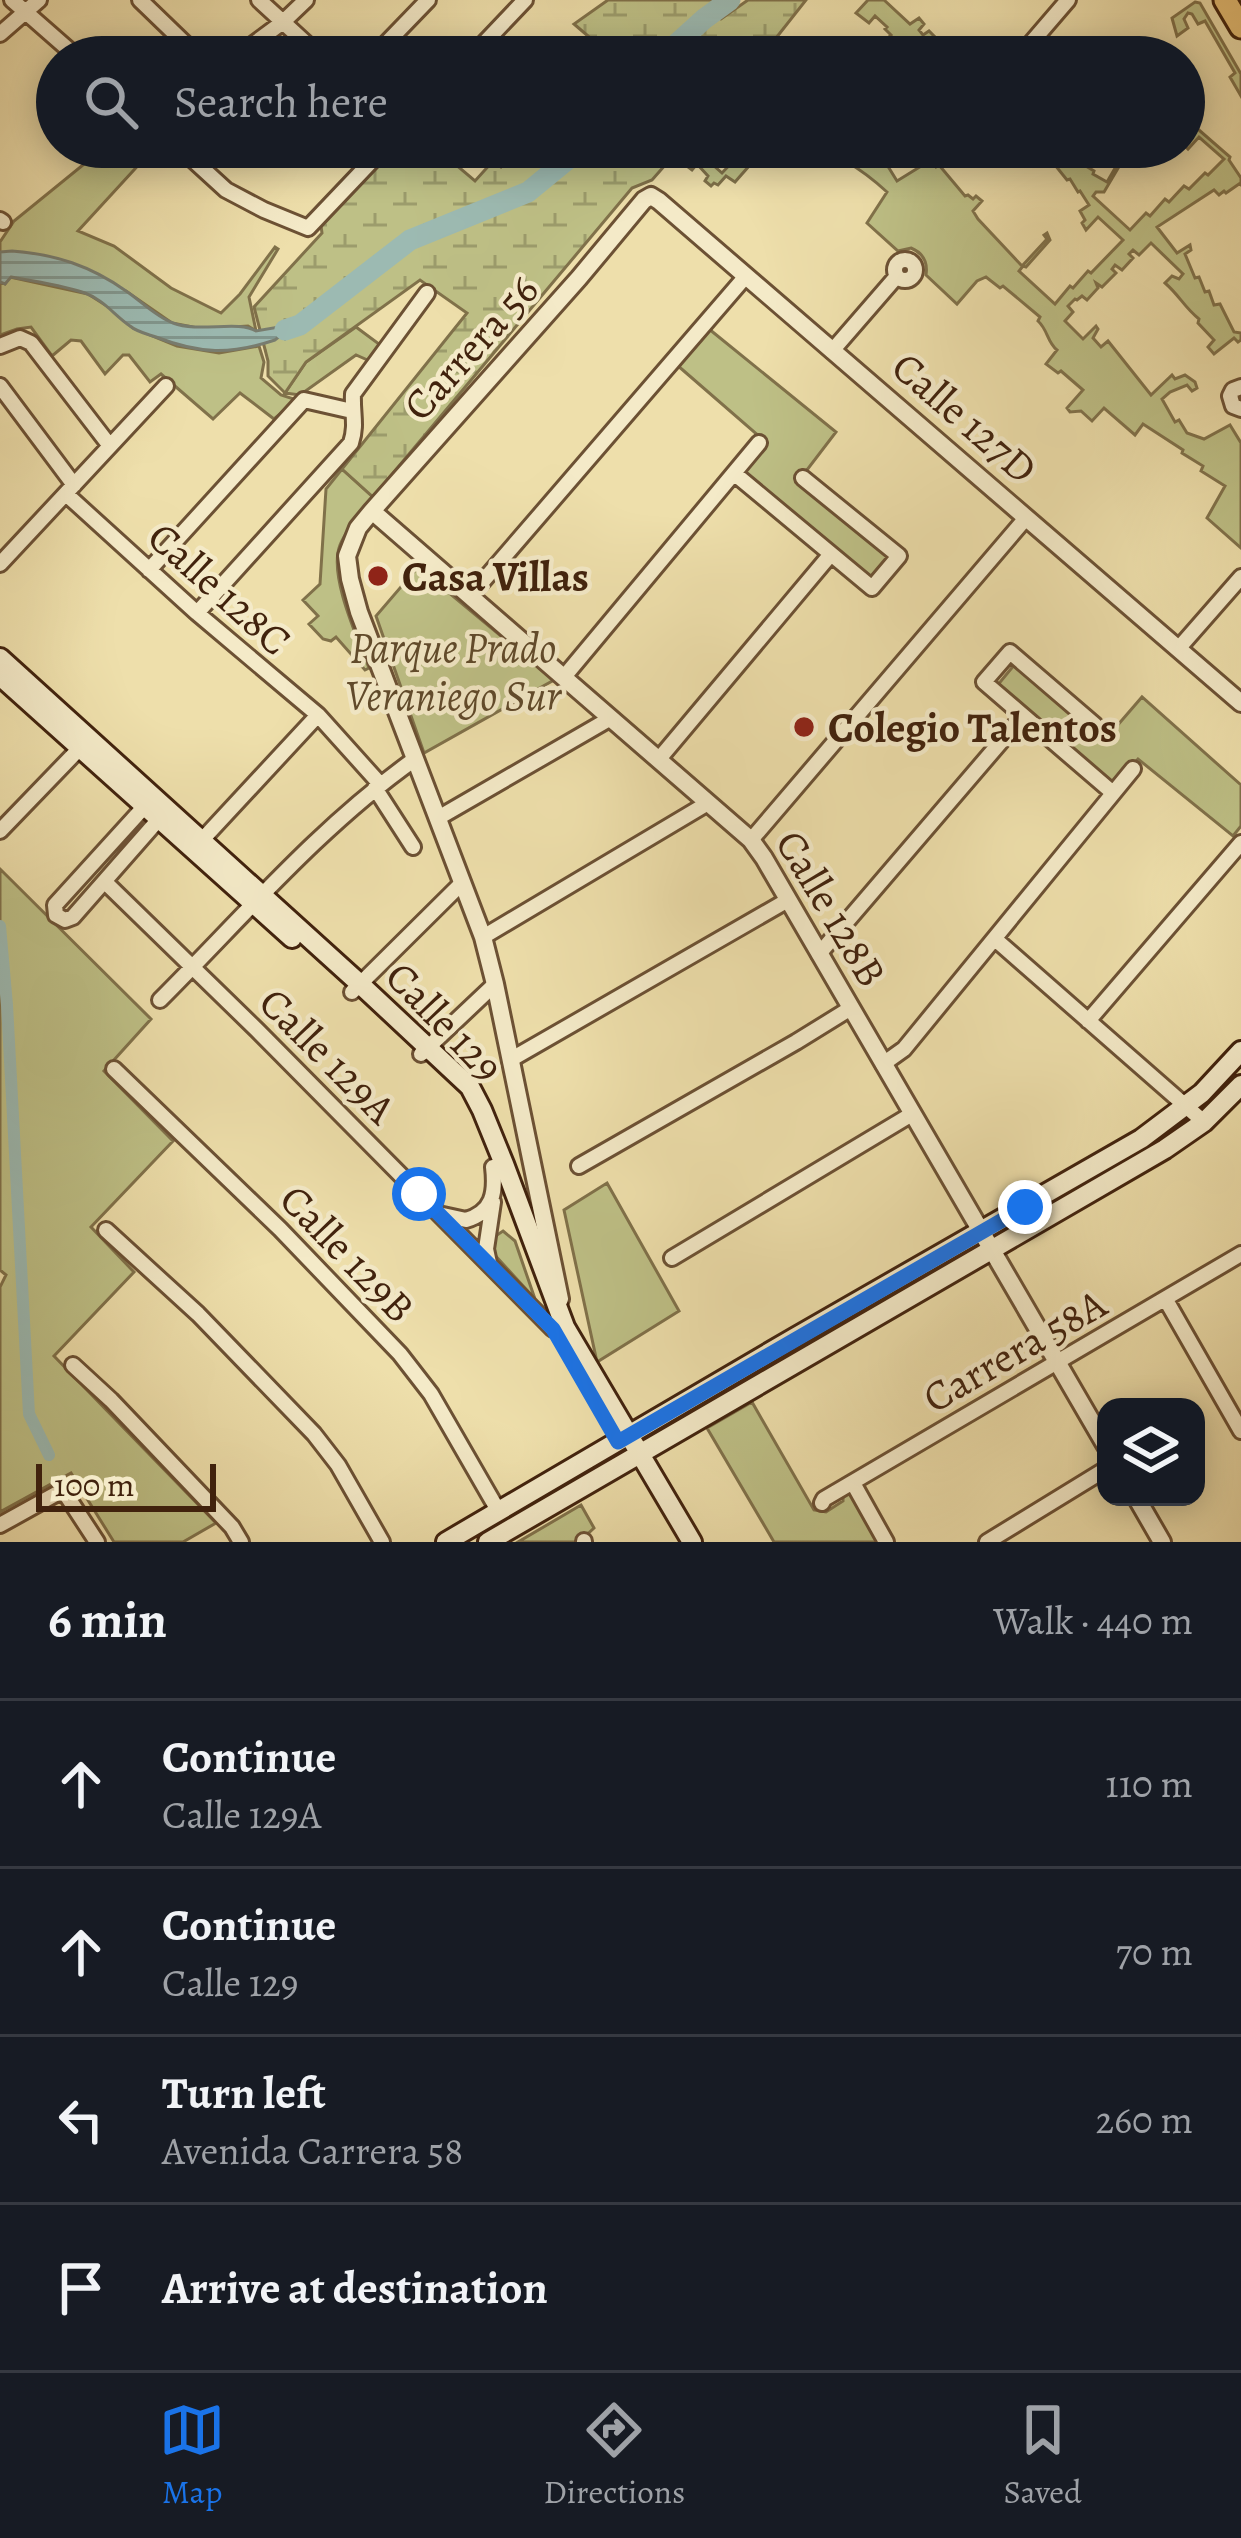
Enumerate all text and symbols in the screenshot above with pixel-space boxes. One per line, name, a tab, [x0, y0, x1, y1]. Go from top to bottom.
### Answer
search box	[36, 36, 1205, 168]
icon: search	[78, 69, 144, 135]
text: Search here	[174, 71, 388, 133]
street label: Carrera 56	[390, 262, 551, 432]
street label: Calle 127D	[880, 338, 1049, 496]
street label: Calle 128C	[136, 509, 304, 668]
place label: Casa Villas	[402, 548, 589, 605]
marker: Casa Villas	[365, 563, 391, 589]
park label: Parque Prado Veraniego Sur	[345, 619, 562, 724]
place label: Colegio Talentos	[828, 699, 1117, 756]
marker: Colegio Talentos	[791, 714, 817, 740]
street label: Calle 128B	[763, 819, 901, 997]
street label: Calle 129	[373, 949, 516, 1094]
street label: Calle 129A	[247, 975, 409, 1136]
route start	[392, 1167, 446, 1221]
street label: Calle 129B	[267, 1172, 428, 1335]
route end	[998, 1180, 1052, 1234]
street label: Carrera 58A	[912, 1275, 1117, 1426]
map controls	[1097, 1398, 1205, 1506]
button: layers	[1097, 1398, 1205, 1506]
scale bar	[36, 1458, 216, 1511]
text: 100 m	[54, 1462, 134, 1507]
text: 6 min	[48, 1585, 167, 1655]
text: Walk · 440 m	[993, 1594, 1193, 1647]
text: Continue	[162, 1726, 336, 1788]
icon: ahead	[48, 1751, 114, 1817]
text: 110 m	[1105, 1757, 1193, 1810]
text: Calle 129A	[162, 1788, 321, 1841]
text: Continue	[162, 1894, 336, 1956]
icon: ahead	[48, 1919, 114, 1985]
text: 70 m	[1116, 1925, 1193, 1978]
text: Calle 129	[162, 1956, 298, 2009]
text: Turn left	[162, 2062, 326, 2124]
icon: left	[48, 2087, 114, 2153]
text: 260 m	[1095, 2093, 1193, 2146]
text: Avenida Carrera 58	[162, 2124, 463, 2177]
icon: arrive	[48, 2255, 114, 2321]
text: Arrive at destination	[162, 2257, 548, 2319]
tab: Map	[159, 2397, 225, 2514]
tab: Directions	[544, 2397, 685, 2514]
tab: Saved	[1004, 2397, 1082, 2514]

